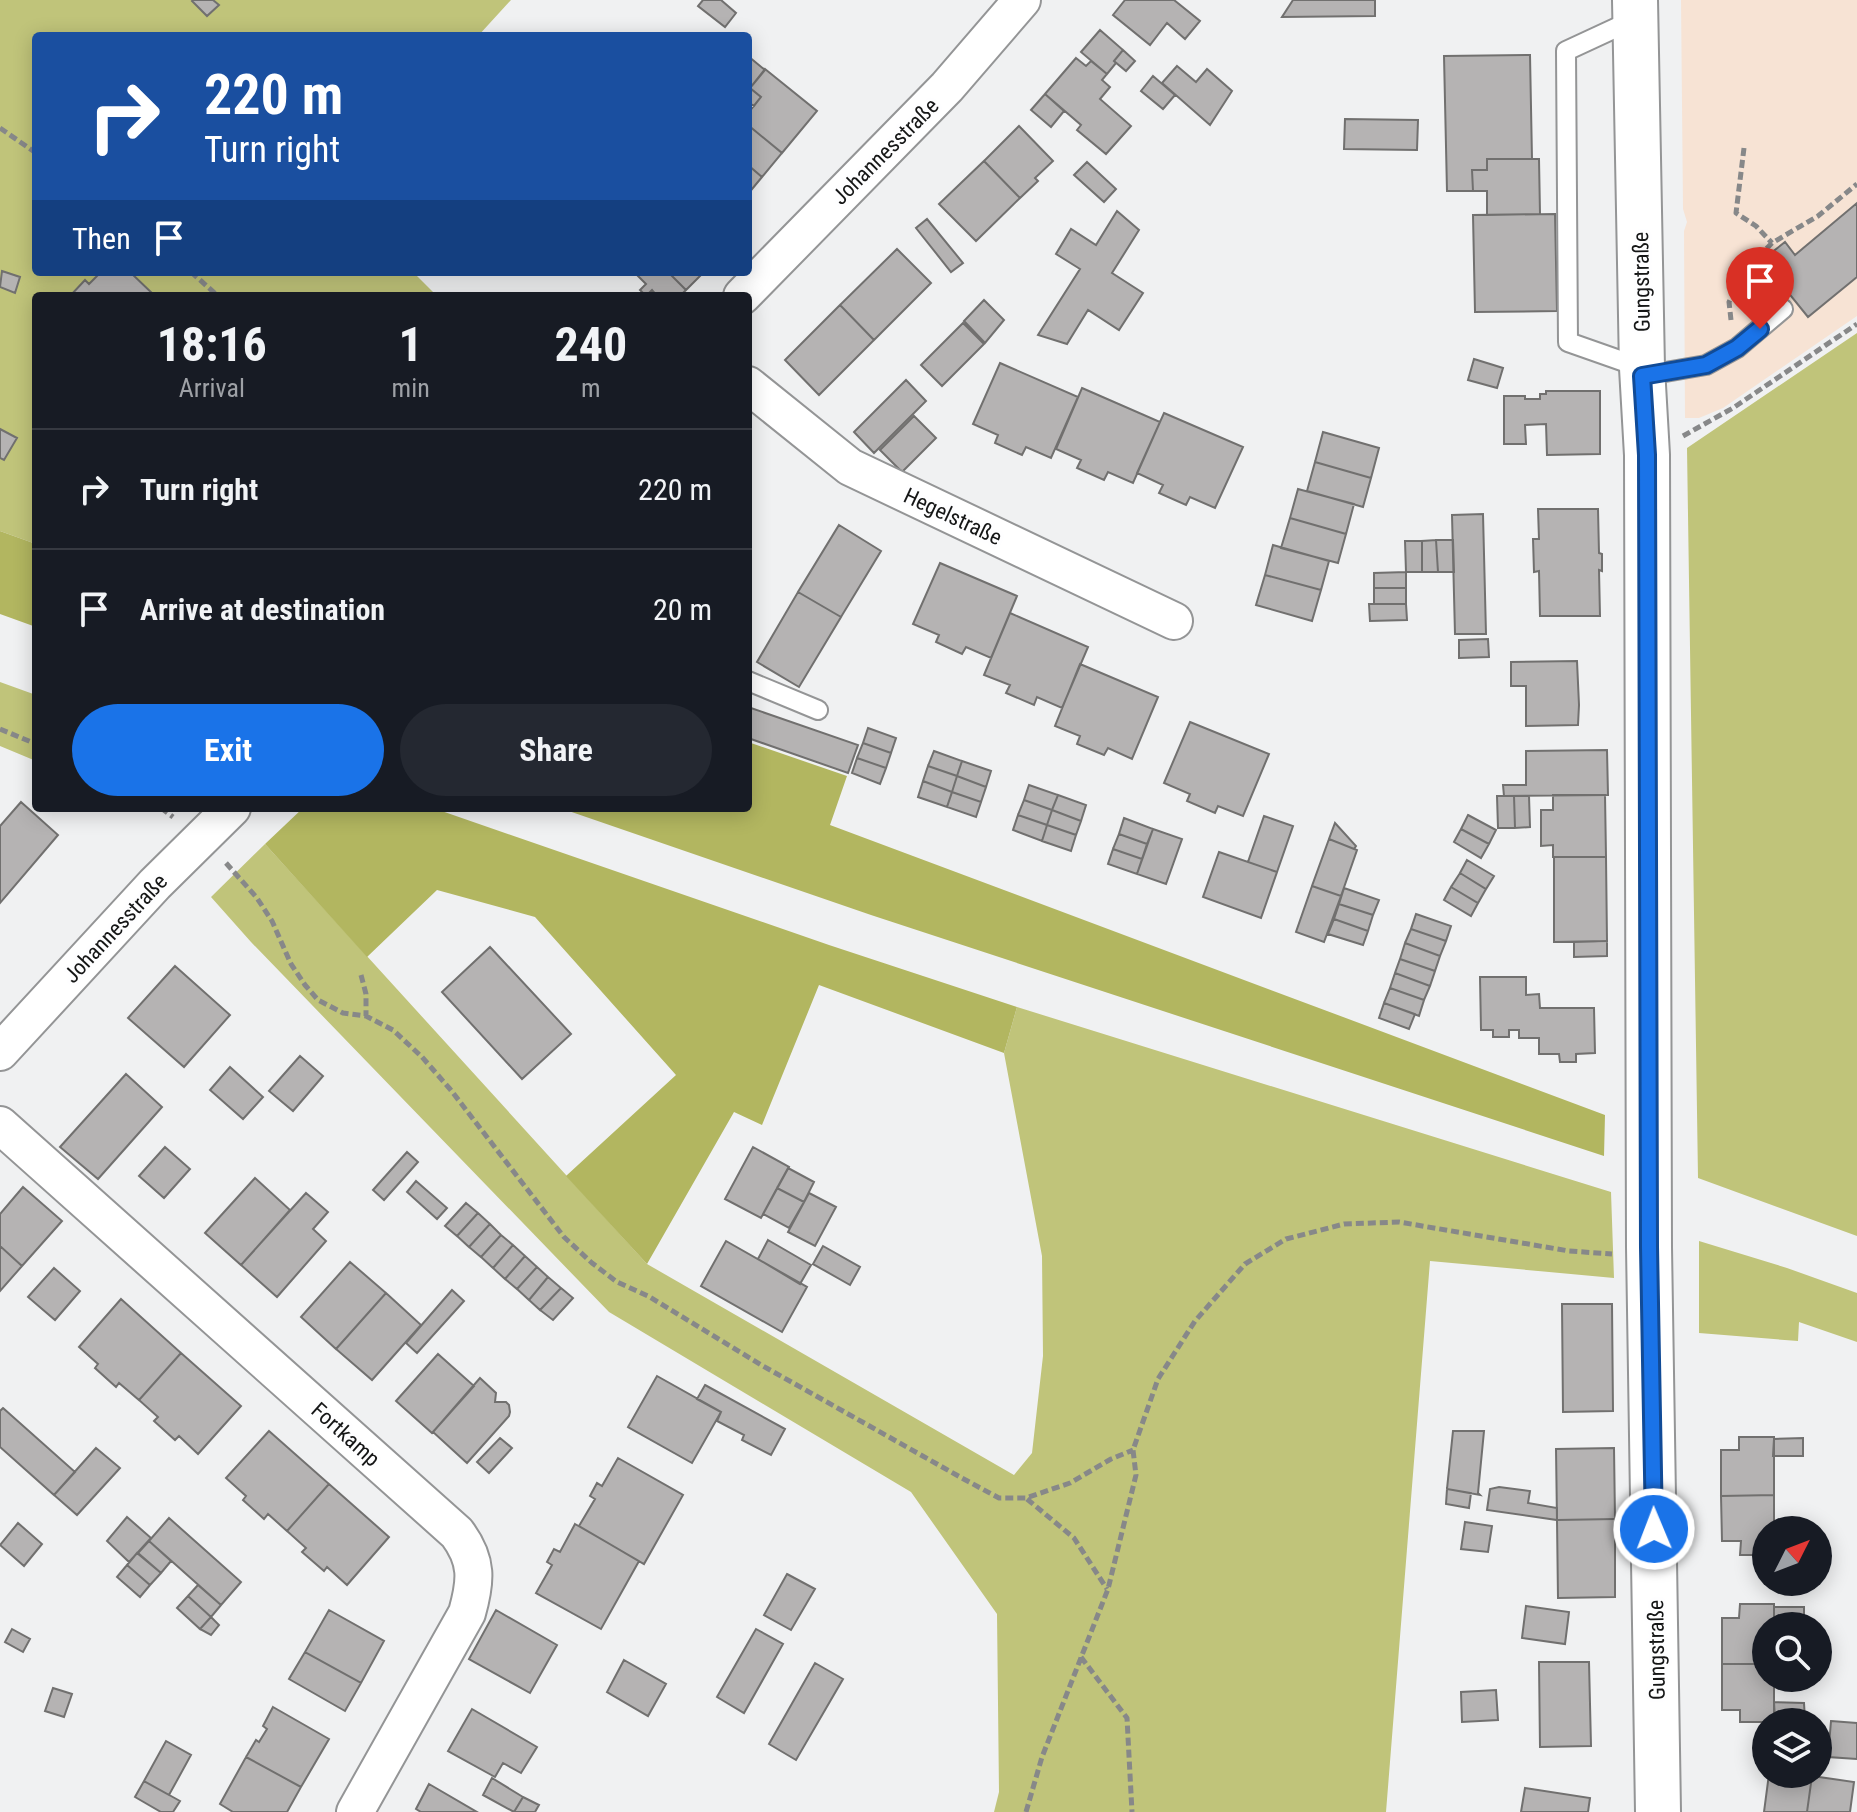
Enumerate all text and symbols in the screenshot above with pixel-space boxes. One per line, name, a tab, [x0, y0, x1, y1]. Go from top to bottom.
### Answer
text: 220 m	[204, 62, 343, 128]
icon: right	[72, 64, 176, 168]
street label: Johannesstraße	[827, 93, 944, 210]
text: Turn right	[204, 129, 340, 171]
icon: arrive	[147, 216, 191, 260]
text: Then	[72, 221, 131, 256]
street label: Gungstraße	[1628, 232, 1655, 332]
pin	[1726, 247, 1794, 329]
icon: arrive	[1738, 259, 1782, 303]
text: 18:16	[157, 316, 267, 373]
text: 1	[399, 316, 423, 373]
text: 240	[554, 316, 627, 373]
text: Arrival	[179, 373, 245, 403]
text: min	[392, 373, 430, 403]
text: m	[581, 373, 601, 403]
icon: right	[72, 467, 116, 511]
text: Turn right	[140, 472, 258, 507]
text: 220 m	[638, 472, 712, 507]
street label: Hegelstraße	[900, 483, 1006, 550]
icon: arrive	[72, 587, 116, 631]
text: Arrive at destination	[140, 592, 385, 627]
text: 20 m	[653, 592, 712, 627]
button: Exit	[72, 704, 384, 796]
button: Share	[400, 704, 712, 796]
street label: Johannesstraße	[59, 869, 172, 988]
street label: Fortkamp	[306, 1397, 385, 1471]
position arrow	[1612, 1487, 1696, 1571]
north arrow	[1752, 1516, 1832, 1596]
map controls	[1752, 1516, 1832, 1788]
street label: Gungstraße	[1643, 1600, 1670, 1700]
button: search	[1752, 1612, 1832, 1692]
button: layers	[1752, 1708, 1832, 1788]

